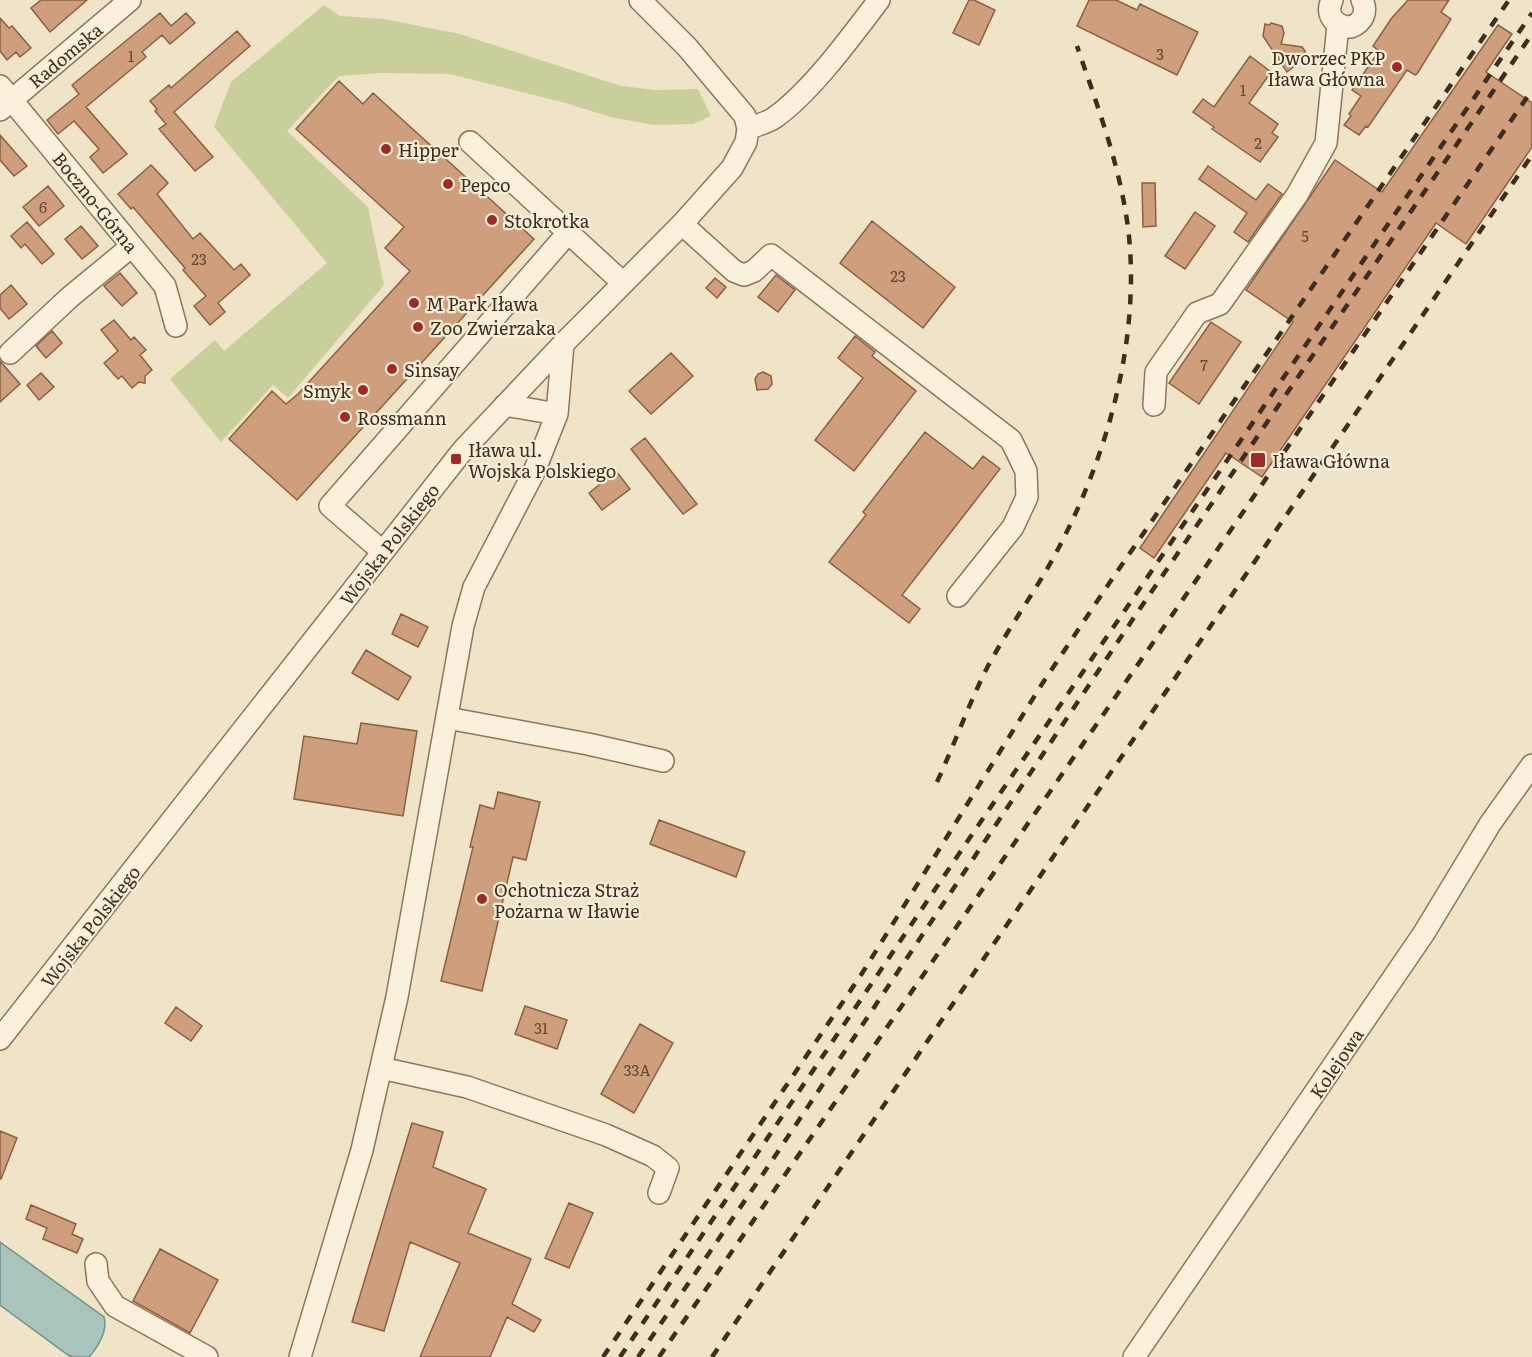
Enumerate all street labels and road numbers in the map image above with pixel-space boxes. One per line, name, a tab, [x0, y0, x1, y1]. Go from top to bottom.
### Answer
street label: Radomska	[22, 16, 108, 94]
street label: Boczno-Górna	[47, 146, 145, 258]
street label: Wojska Polskiego	[333, 477, 445, 611]
street label: Wojska Polskiego	[34, 859, 146, 993]
street label: Kolejowa	[1303, 1022, 1370, 1104]

